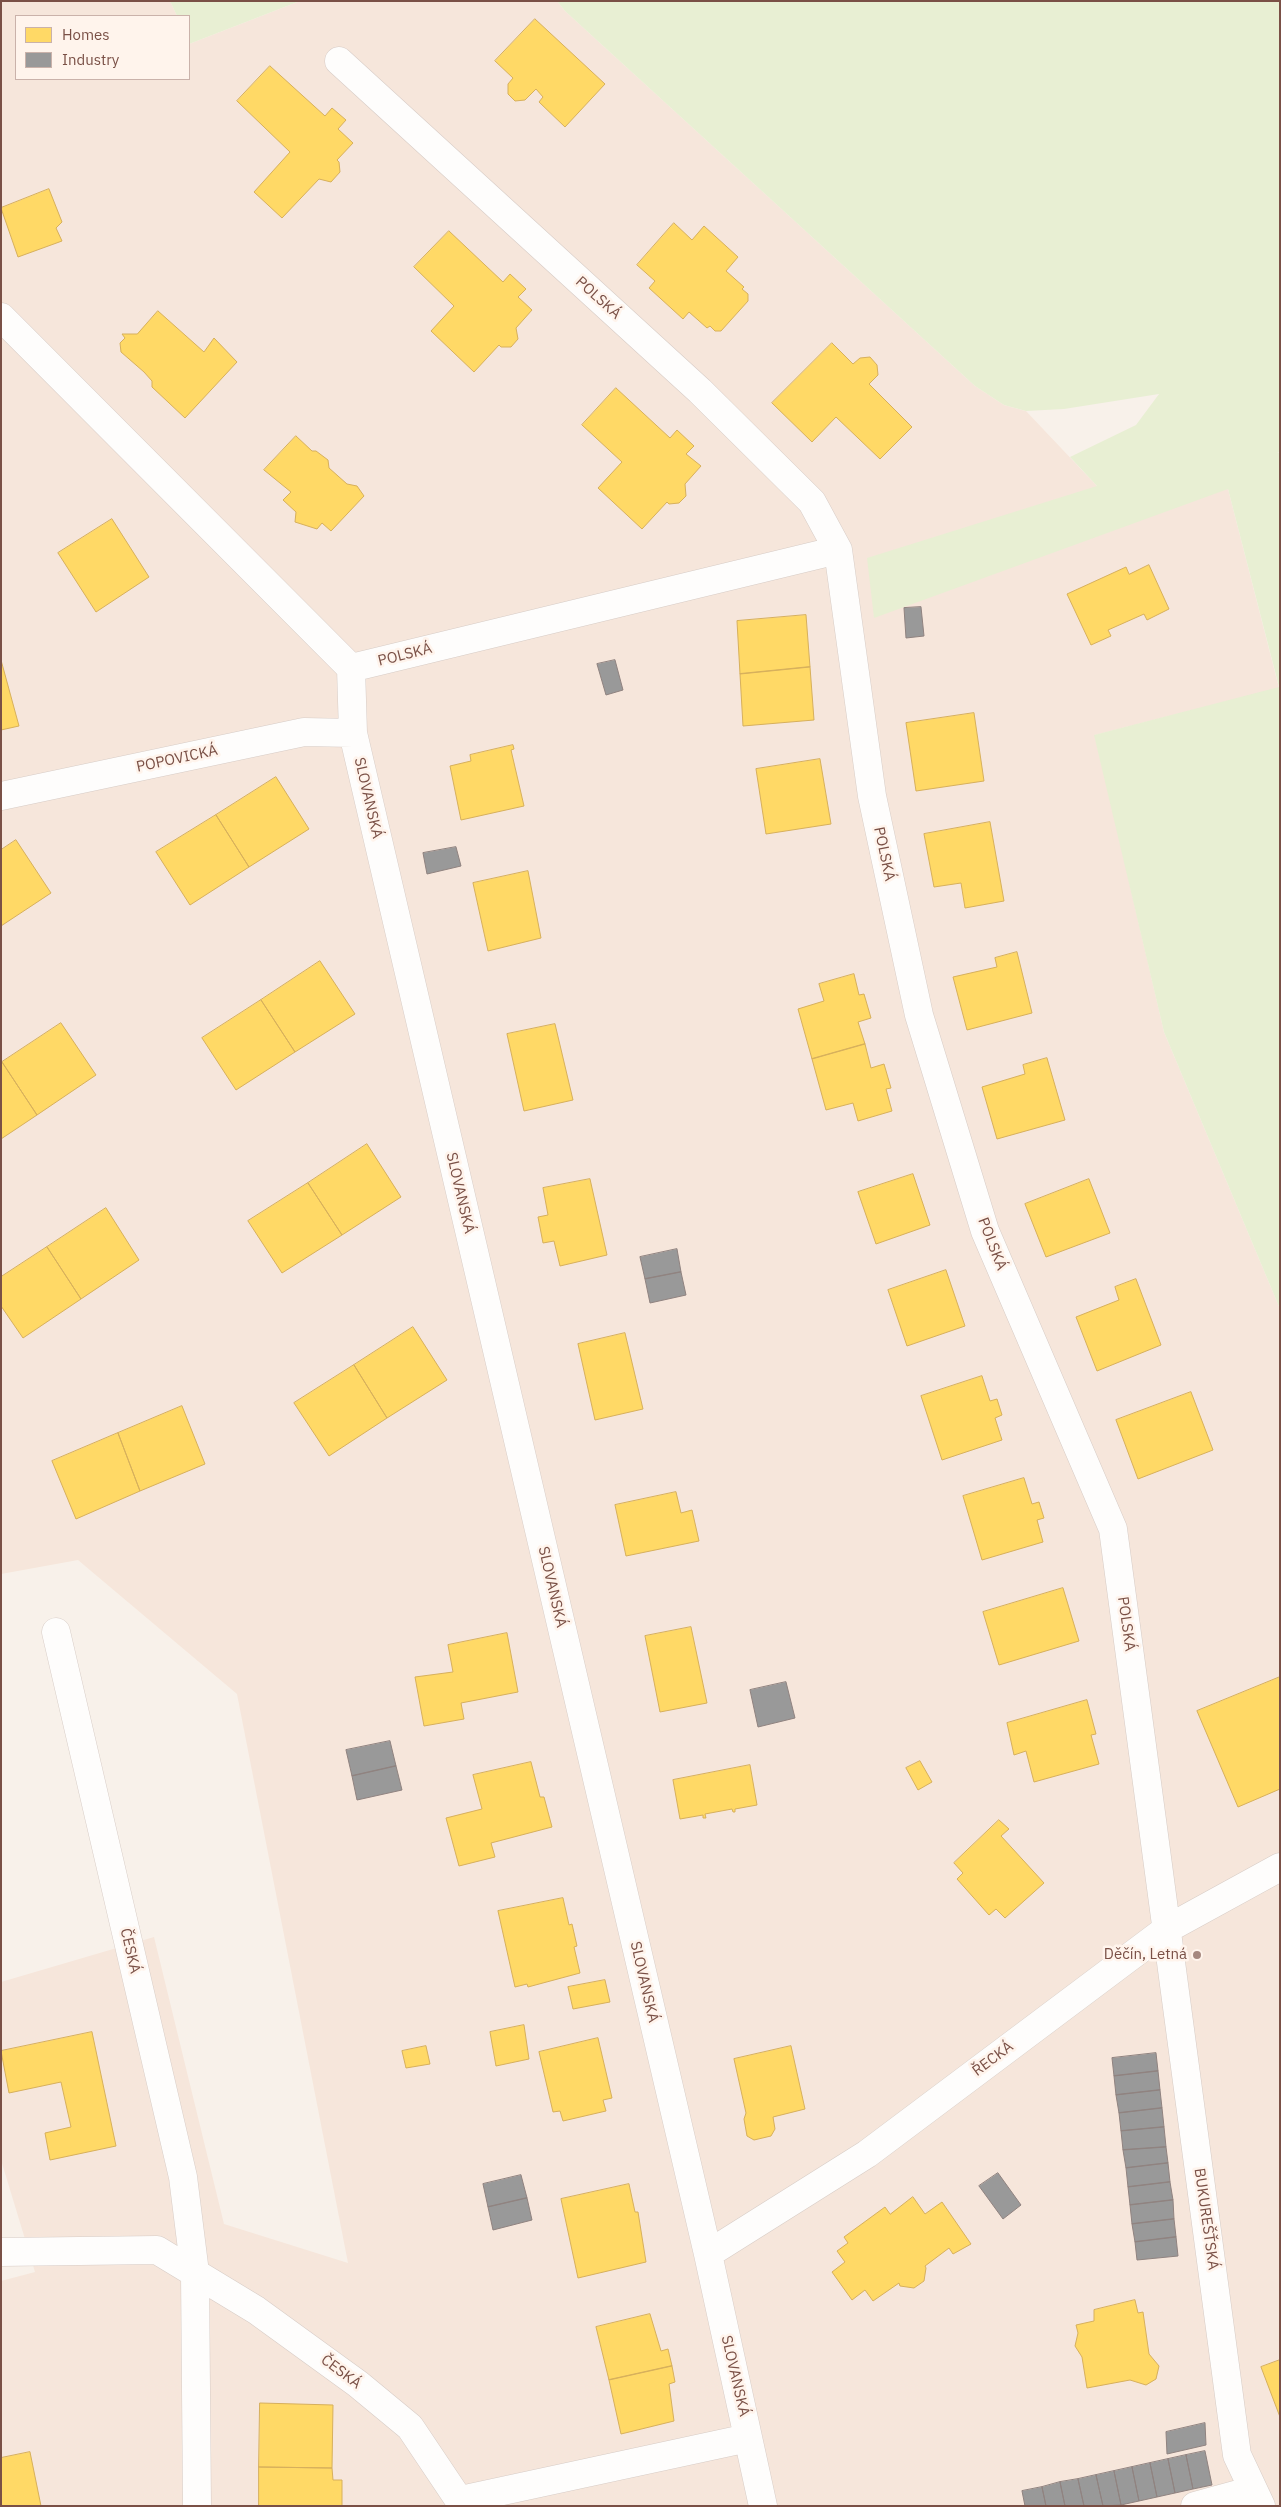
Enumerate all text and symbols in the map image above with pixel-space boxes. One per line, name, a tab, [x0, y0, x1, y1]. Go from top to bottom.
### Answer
legend	[15, 15, 190, 80]
text: Homes	[62, 25, 110, 44]
text: Industry	[62, 50, 119, 69]
street label: POLSKÁ	[572, 273, 624, 323]
street label: POLSKÁ	[376, 640, 434, 670]
street label: POPOVICKÁ	[135, 742, 219, 776]
street label: SLOVANSKÁ	[350, 756, 386, 840]
street label: POLSKÁ	[869, 825, 899, 883]
street label: SLOVANSKÁ	[442, 1151, 478, 1235]
street label: POLSKÁ	[974, 1215, 1010, 1273]
street label: SLOVANSKÁ	[534, 1545, 570, 1629]
street label: POLSKÁ	[1113, 1595, 1139, 1653]
street label: ČESKÁ	[116, 1927, 144, 1975]
street label: SLOVANSKÁ	[626, 1940, 662, 2024]
place label: Děčín, Letná	[1104, 1946, 1187, 1964]
marker: Děčín, Letná	[1191, 1949, 1203, 1961]
street label: ŘECKÁ	[969, 2038, 1017, 2080]
street label: BUKUREŠŤSKÁ	[1190, 2167, 1222, 2271]
street label: SLOVANSKÁ	[717, 2334, 753, 2418]
street label: ČESKÁ	[317, 2351, 365, 2393]

